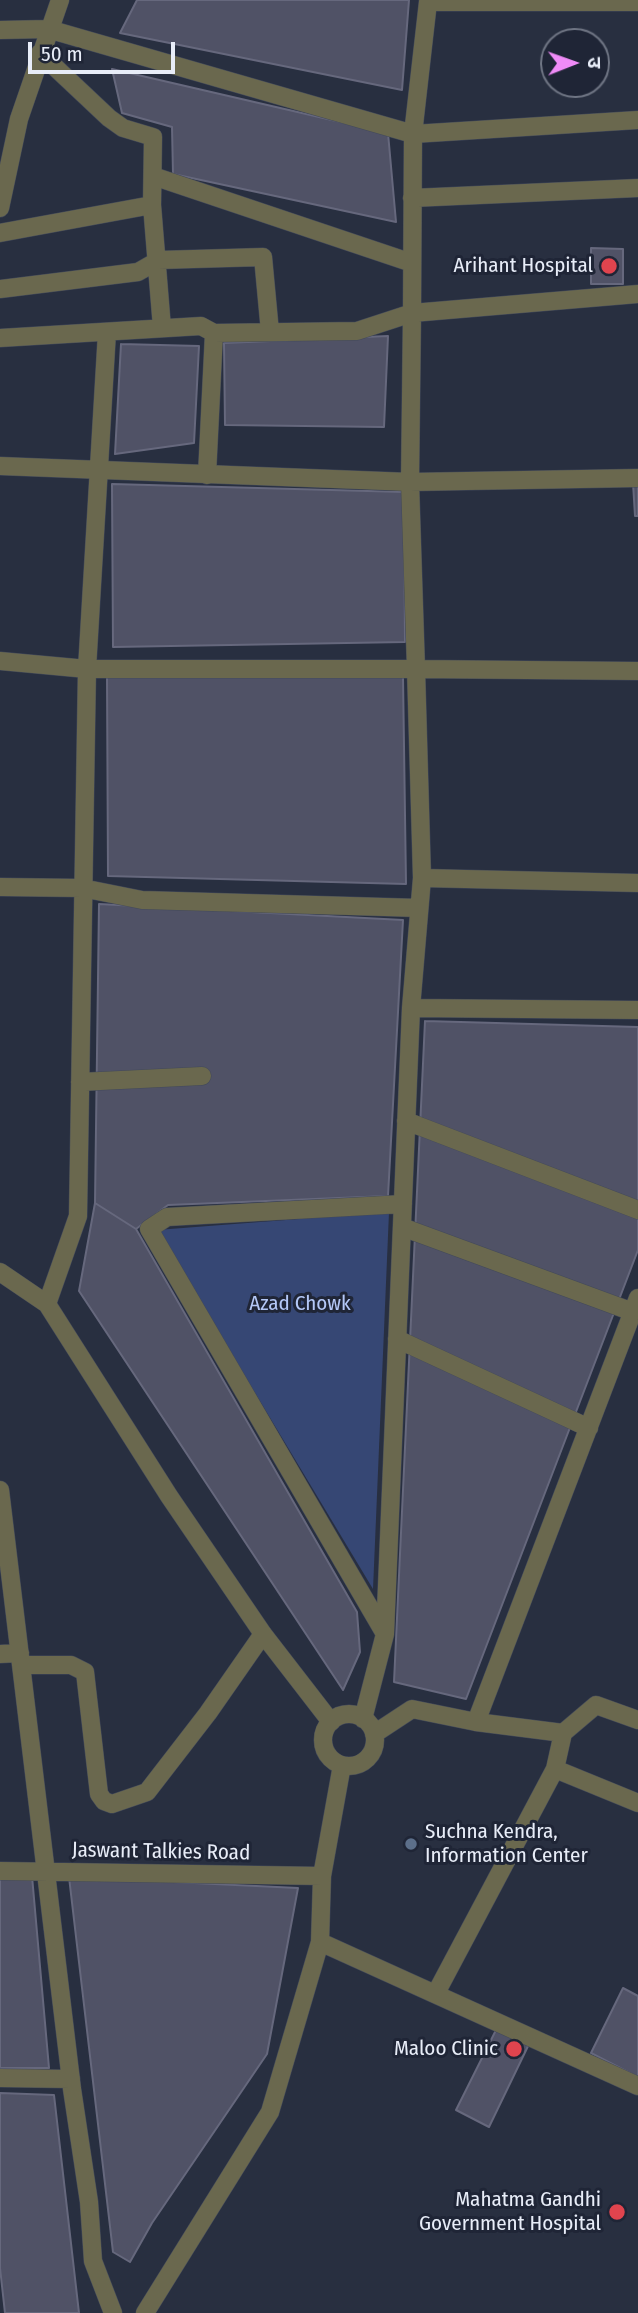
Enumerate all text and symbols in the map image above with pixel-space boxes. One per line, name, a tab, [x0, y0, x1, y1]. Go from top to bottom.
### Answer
scale bar	[32, 28, 178, 72]
north arrow	[540, 28, 610, 98]
text: 50 m	[41, 41, 83, 67]
text: उ	[583, 57, 606, 68]
place label: Arihant Hospital	[454, 253, 593, 279]
marker: Arihant Hospital	[599, 256, 619, 276]
park label: Azad Chowk	[249, 1291, 351, 1317]
place label: Suchna Kendra, Information Center	[425, 1819, 588, 1869]
marker: Suchna Kendra, Information Center	[403, 1836, 419, 1852]
street label: Jaswant Talkies Road	[72, 1838, 250, 1866]
place label: Maloo Clinic	[394, 2036, 498, 2062]
marker: Maloo Clinic	[504, 2039, 524, 2059]
place label: Mahatma Gandhi Government Hospital	[419, 2187, 601, 2237]
marker: Mahatma Gandhi Government Hospital	[607, 2202, 627, 2222]

